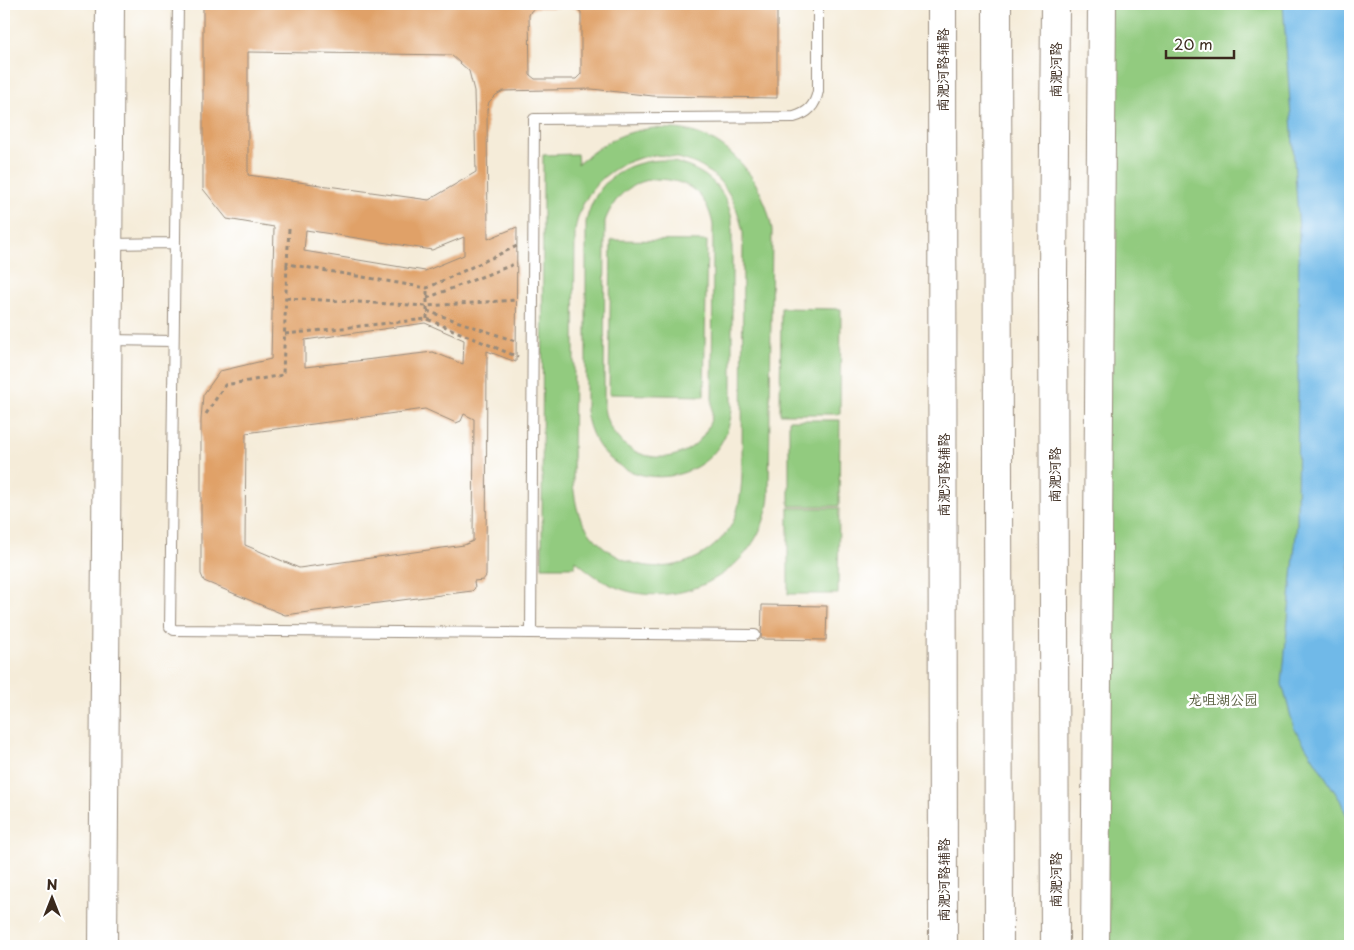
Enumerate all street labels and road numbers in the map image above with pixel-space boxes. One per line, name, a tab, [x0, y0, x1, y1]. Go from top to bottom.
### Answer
street label: 南淝河路辅路	[932, 28, 953, 112]
street label: 南淝河路	[1045, 42, 1066, 98]
street label: 南淝河路辅路	[933, 433, 954, 517]
street label: 南淝河路	[1044, 447, 1065, 503]
street label: 南淝河路辅路	[933, 838, 954, 922]
street label: 南淝河路	[1045, 852, 1066, 908]

